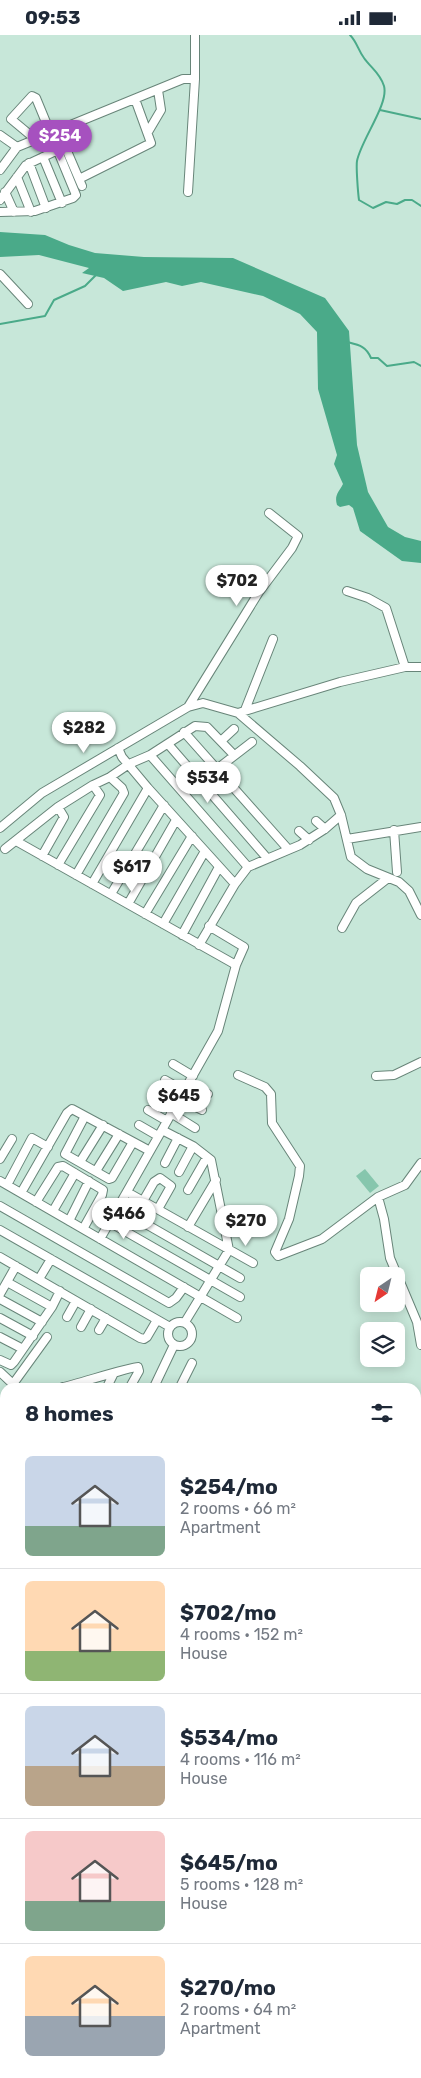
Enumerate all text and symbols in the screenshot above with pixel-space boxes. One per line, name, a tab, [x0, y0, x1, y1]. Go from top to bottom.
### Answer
text: 09:53	[25, 6, 80, 29]
pin: $254	[30, 119, 90, 162]
text: $254	[39, 126, 81, 145]
pin: $702	[207, 565, 267, 607]
text: $702	[216, 571, 258, 590]
pin: $282	[54, 711, 114, 754]
text: $282	[63, 718, 105, 737]
pin: $534	[178, 761, 238, 804]
text: $534	[187, 768, 229, 787]
pin: $617	[102, 851, 162, 893]
text: $617	[113, 857, 151, 876]
pin: $645	[149, 1079, 209, 1122]
text: $645	[158, 1086, 200, 1105]
pin: $466	[94, 1197, 154, 1240]
text: $466	[103, 1204, 145, 1223]
pin: $270	[216, 1205, 276, 1247]
text: $270	[225, 1211, 267, 1230]
north arrow	[360, 1267, 405, 1313]
map controls	[360, 1267, 405, 1367]
button: layers	[360, 1322, 405, 1367]
icon: filters	[368, 1399, 396, 1427]
text: 8 homes	[25, 1401, 114, 1426]
text: $254/mo	[180, 1474, 278, 1499]
icon: home	[65, 1476, 125, 1536]
text: 2 rooms · 66 m²	[180, 1499, 296, 1518]
text: Apartment	[180, 1518, 260, 1537]
text: $702/mo	[180, 1600, 276, 1625]
icon: home	[65, 1601, 125, 1661]
text: 4 rooms · 152 m²	[180, 1625, 303, 1644]
text: House	[180, 1644, 227, 1663]
text: $534/mo	[180, 1725, 278, 1750]
icon: home	[65, 1726, 125, 1786]
text: 4 rooms · 116 m²	[180, 1750, 301, 1769]
text: House	[180, 1769, 227, 1788]
text: $645/mo	[180, 1850, 278, 1875]
icon: home	[65, 1851, 125, 1911]
text: 5 rooms · 128 m²	[180, 1875, 303, 1894]
text: House	[180, 1894, 227, 1913]
text: $270/mo	[180, 1975, 276, 2000]
icon: home	[65, 1976, 125, 2036]
text: 2 rooms · 64 m²	[180, 2000, 296, 2019]
text: Apartment	[180, 2019, 260, 2038]

